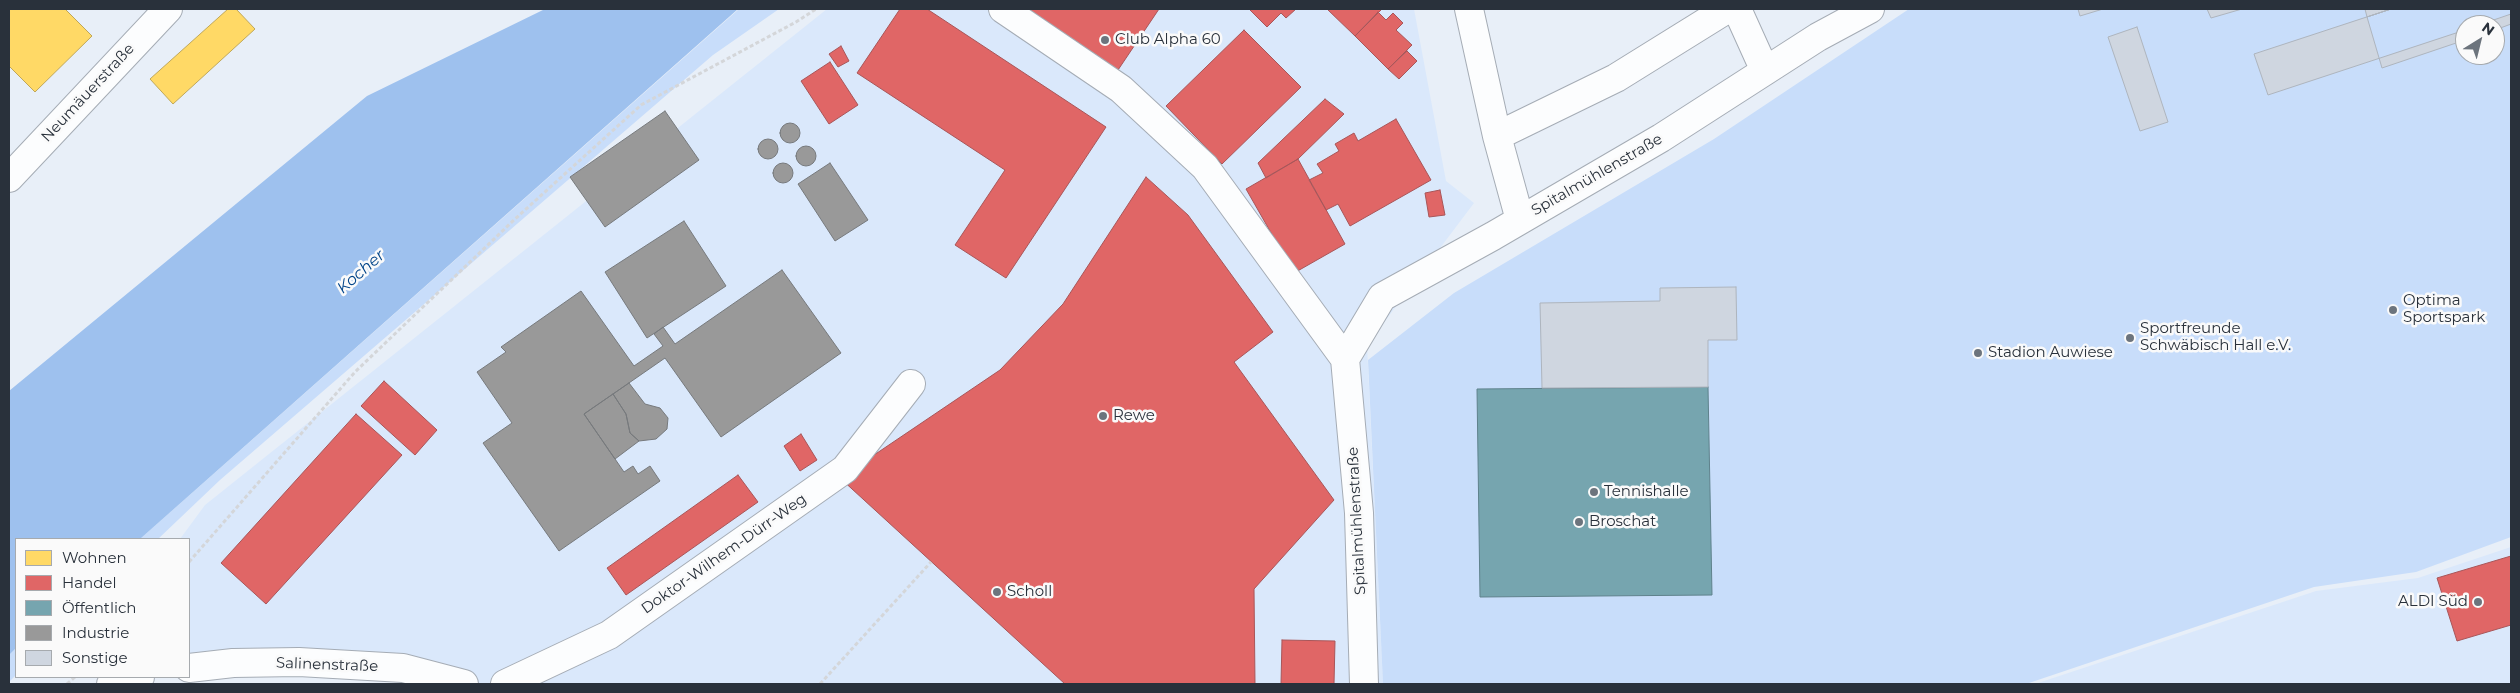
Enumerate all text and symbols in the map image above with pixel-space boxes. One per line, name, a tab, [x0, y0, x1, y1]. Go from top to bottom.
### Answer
north arrow	[2455, 15, 2505, 65]
text: N	[2478, 18, 2498, 39]
place label: Club Alpha 60	[1115, 31, 1221, 49]
marker: Club Alpha 60	[1099, 34, 1111, 46]
street label: Neumäuerstraße	[38, 40, 138, 146]
street label: Spitalmühlenstraße	[1528, 130, 1666, 220]
water label: Kocher	[333, 246, 389, 298]
place label: Optima Sportspark	[2403, 292, 2485, 327]
marker: Optima Sportspark	[2387, 304, 2399, 316]
place label: Sportfreunde Schwäbisch Hall e.V.	[2140, 320, 2291, 355]
marker: Sportfreunde Schwäbisch Hall e.V.	[2124, 332, 2136, 344]
place label: Stadion Auwiese	[1988, 344, 2113, 362]
marker: Stadion Auwiese	[1972, 347, 1984, 359]
place label: Rewe	[1113, 407, 1155, 425]
marker: Rewe	[1097, 410, 1109, 422]
street label: Spitalmühlenstraße	[1344, 447, 1370, 595]
place label: Tennishalle	[1604, 483, 1689, 501]
marker: Tennishalle	[1588, 486, 1600, 498]
street label: Doktor-Wilhem-Dürr-Weg	[638, 490, 810, 618]
place label: Broschat	[1589, 513, 1656, 531]
marker: Broschat	[1573, 516, 1585, 528]
legend	[15, 538, 190, 678]
text: Wohnen	[62, 548, 127, 567]
text: Handel	[62, 573, 116, 592]
place label: Scholl	[1007, 583, 1052, 601]
marker: Scholl	[991, 586, 1003, 598]
place label: ALDI Süd	[2398, 593, 2468, 611]
marker: ALDI Süd	[2472, 596, 2484, 608]
text: Öffentlich	[62, 598, 136, 617]
text: Industrie	[62, 623, 129, 642]
text: Sonstige	[62, 648, 128, 667]
street label: Salinenstraße	[276, 654, 378, 676]

